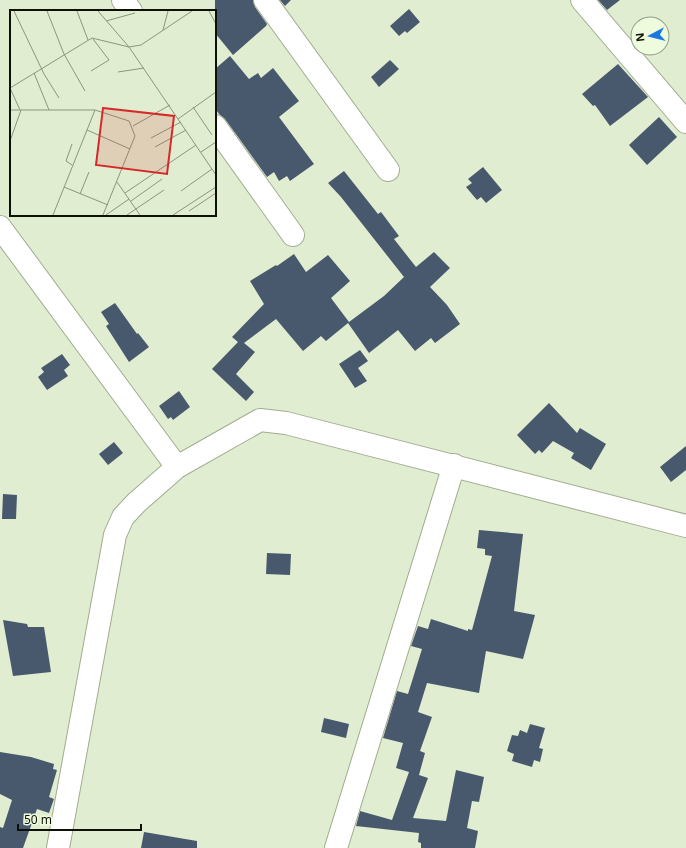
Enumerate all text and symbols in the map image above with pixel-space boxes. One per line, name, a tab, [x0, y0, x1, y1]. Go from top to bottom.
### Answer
inset map	[10, 10, 216, 216]
north arrow	[630, 16, 670, 56]
text: N	[632, 32, 648, 43]
scale bar	[18, 806, 141, 832]
text: 50 m	[24, 811, 52, 828]

